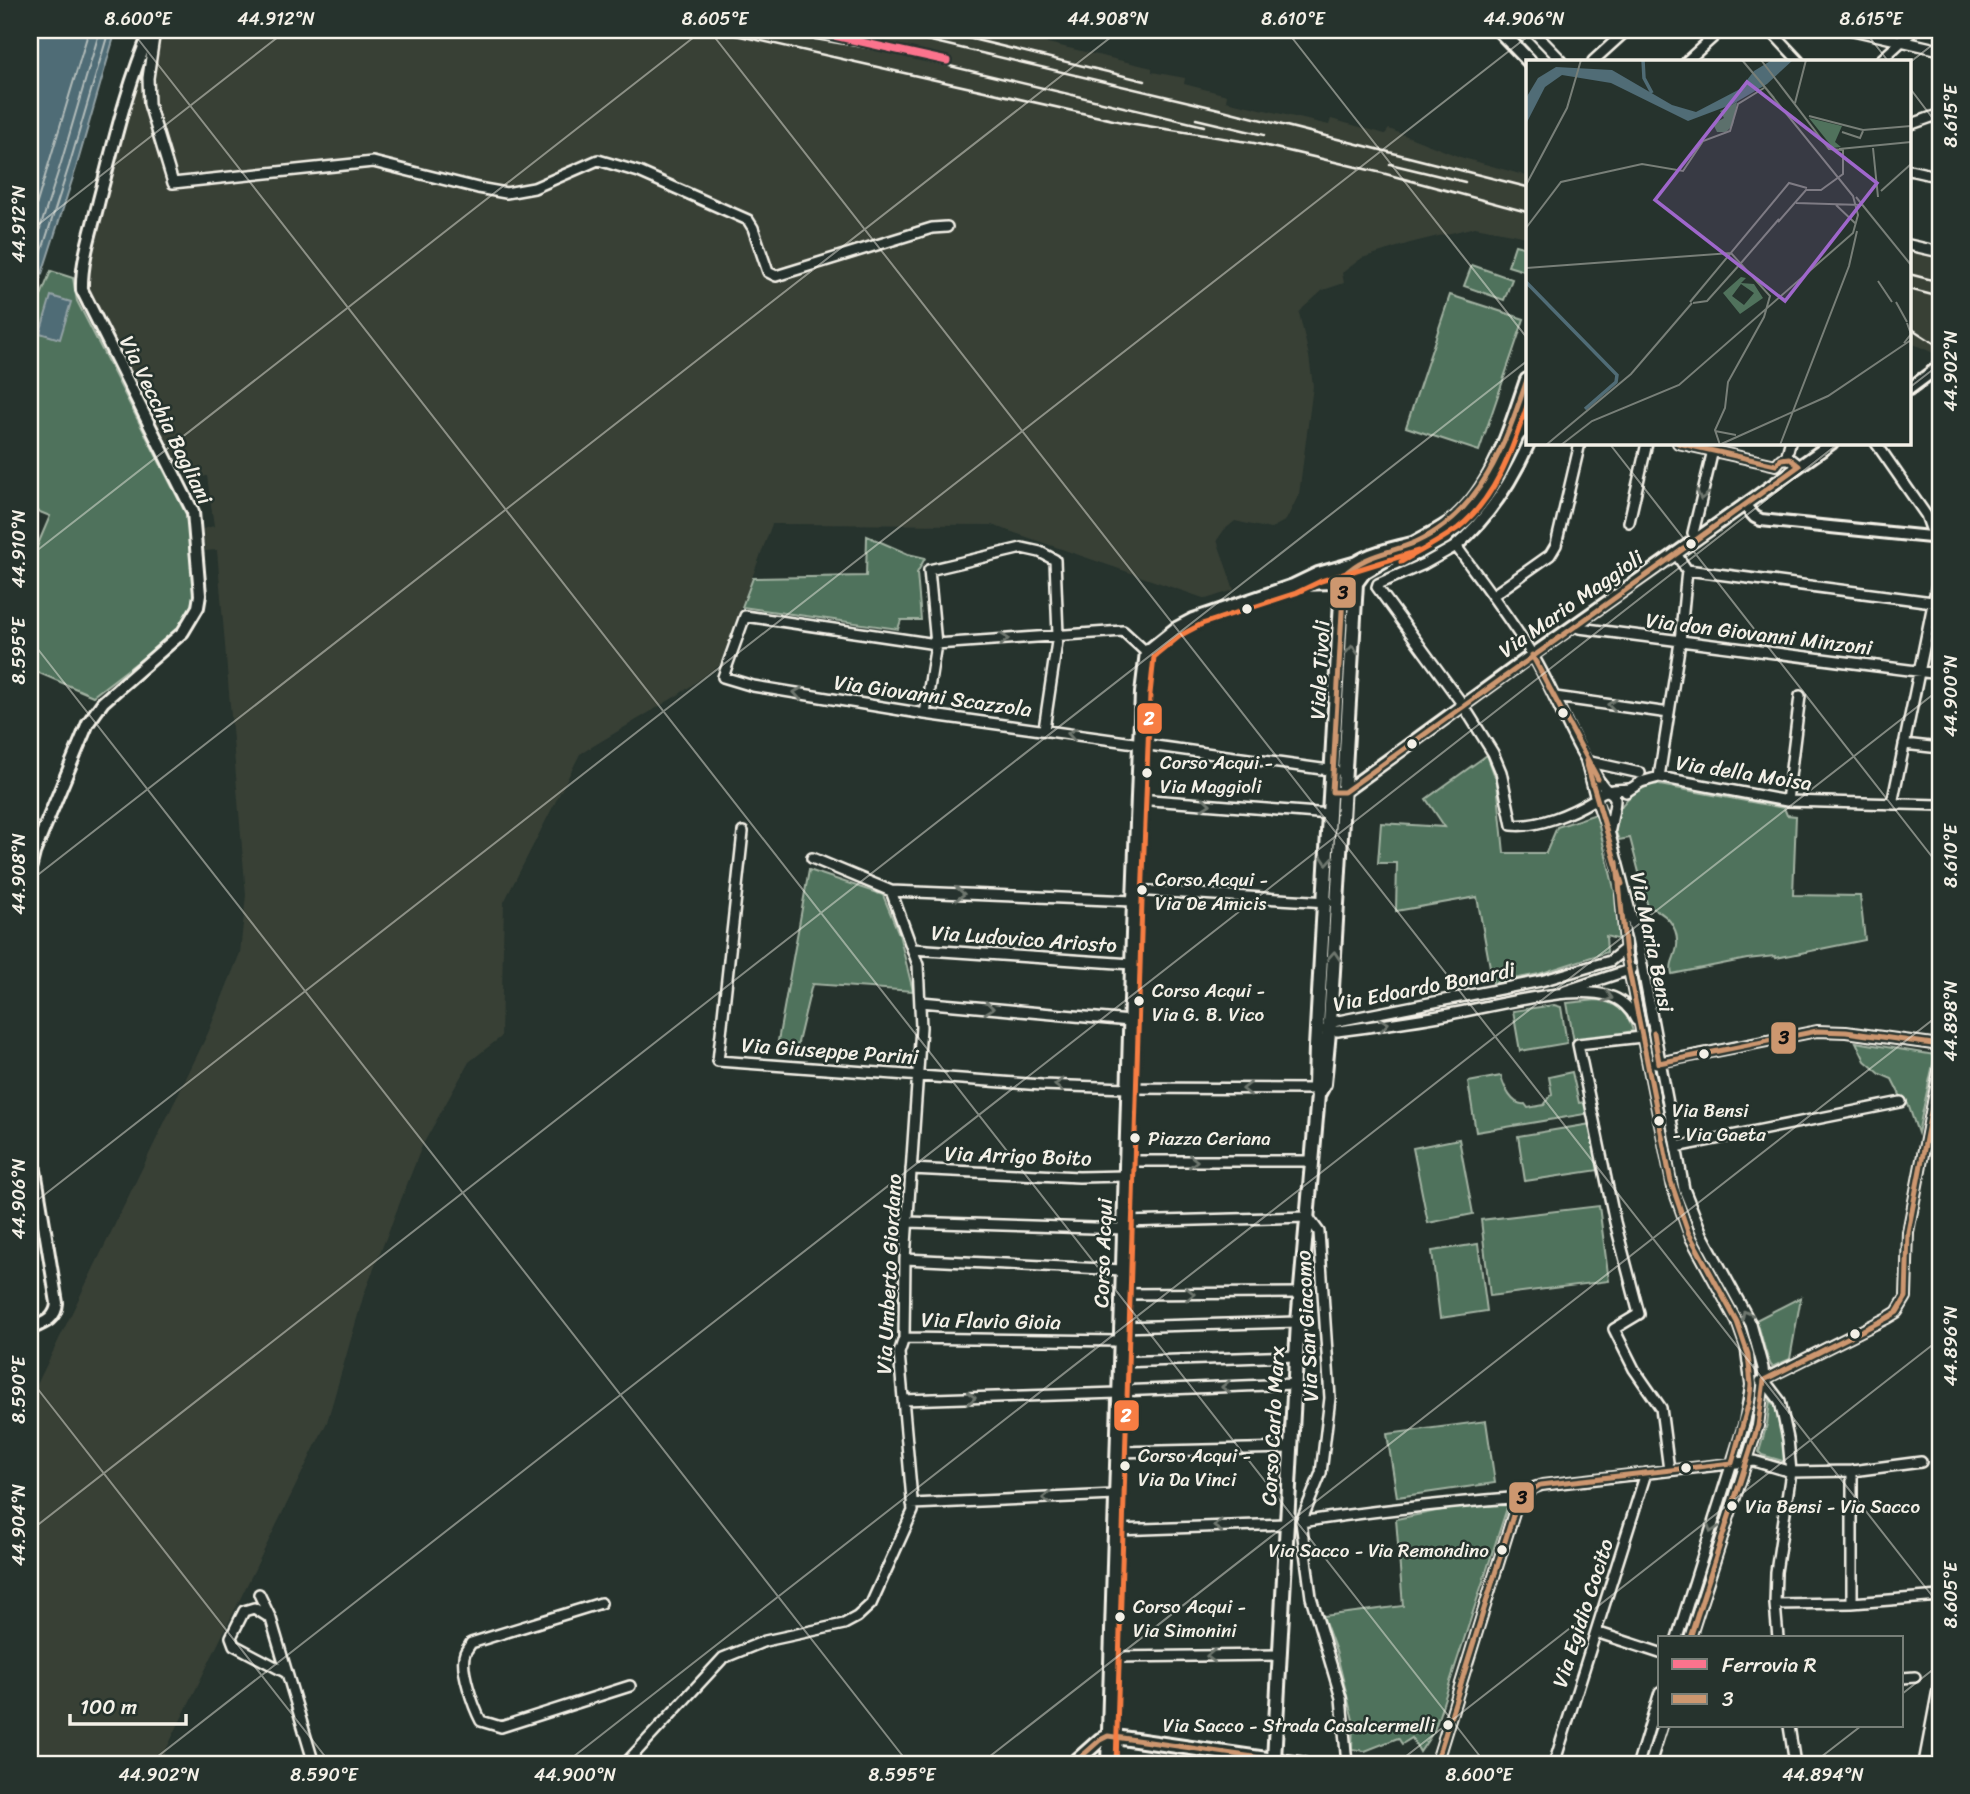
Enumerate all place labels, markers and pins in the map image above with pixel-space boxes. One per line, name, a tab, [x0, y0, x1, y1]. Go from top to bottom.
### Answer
unlabelled marker	[1684, 537, 1698, 551]
unlabelled marker	[1240, 602, 1254, 616]
unlabelled marker	[1556, 706, 1570, 720]
unlabelled marker	[1405, 737, 1419, 751]
place label: Corso Acqui - Via Maggioli	[1160, 746, 1273, 803]
marker: Corso Acqui - Via Maggioli	[1140, 766, 1154, 780]
place label: Corso Acqui - Via De Amicis	[1155, 863, 1268, 920]
marker: Corso Acqui - Via De Amicis	[1135, 883, 1149, 897]
place label: Corso Acqui - Via G. B. Vico	[1152, 974, 1265, 1031]
marker: Corso Acqui - Via G. B. Vico	[1132, 994, 1146, 1008]
unlabelled marker	[1697, 1047, 1711, 1061]
place label: Via Bensi - Via Gaeta	[1672, 1094, 1766, 1151]
marker: Via Bensi - Via Gaeta	[1652, 1114, 1666, 1128]
place label: Piazza Ceriana	[1148, 1122, 1271, 1155]
marker: Piazza Ceriana	[1128, 1131, 1142, 1145]
unlabelled marker	[1848, 1327, 1862, 1341]
place label: Corso Acqui - Via Da Vinci	[1138, 1439, 1251, 1496]
marker: Corso Acqui - Via Da Vinci	[1118, 1459, 1132, 1473]
unlabelled marker	[1679, 1461, 1693, 1475]
place label: Via Bensi - Via Sacco	[1745, 1490, 1921, 1523]
marker: Via Bensi - Via Sacco	[1725, 1499, 1739, 1513]
place label: Via Sacco - Via Remondino	[1268, 1534, 1489, 1567]
marker: Via Sacco - Via Remondino	[1495, 1543, 1509, 1557]
place label: Corso Acqui - Via Simonini	[1133, 1590, 1246, 1647]
marker: Corso Acqui - Via Simonini	[1113, 1610, 1127, 1624]
place label: Via Sacco - Strada Casalcermelli	[1163, 1709, 1436, 1742]
marker: Via Sacco - Strada Casalcermelli	[1441, 1718, 1455, 1732]

